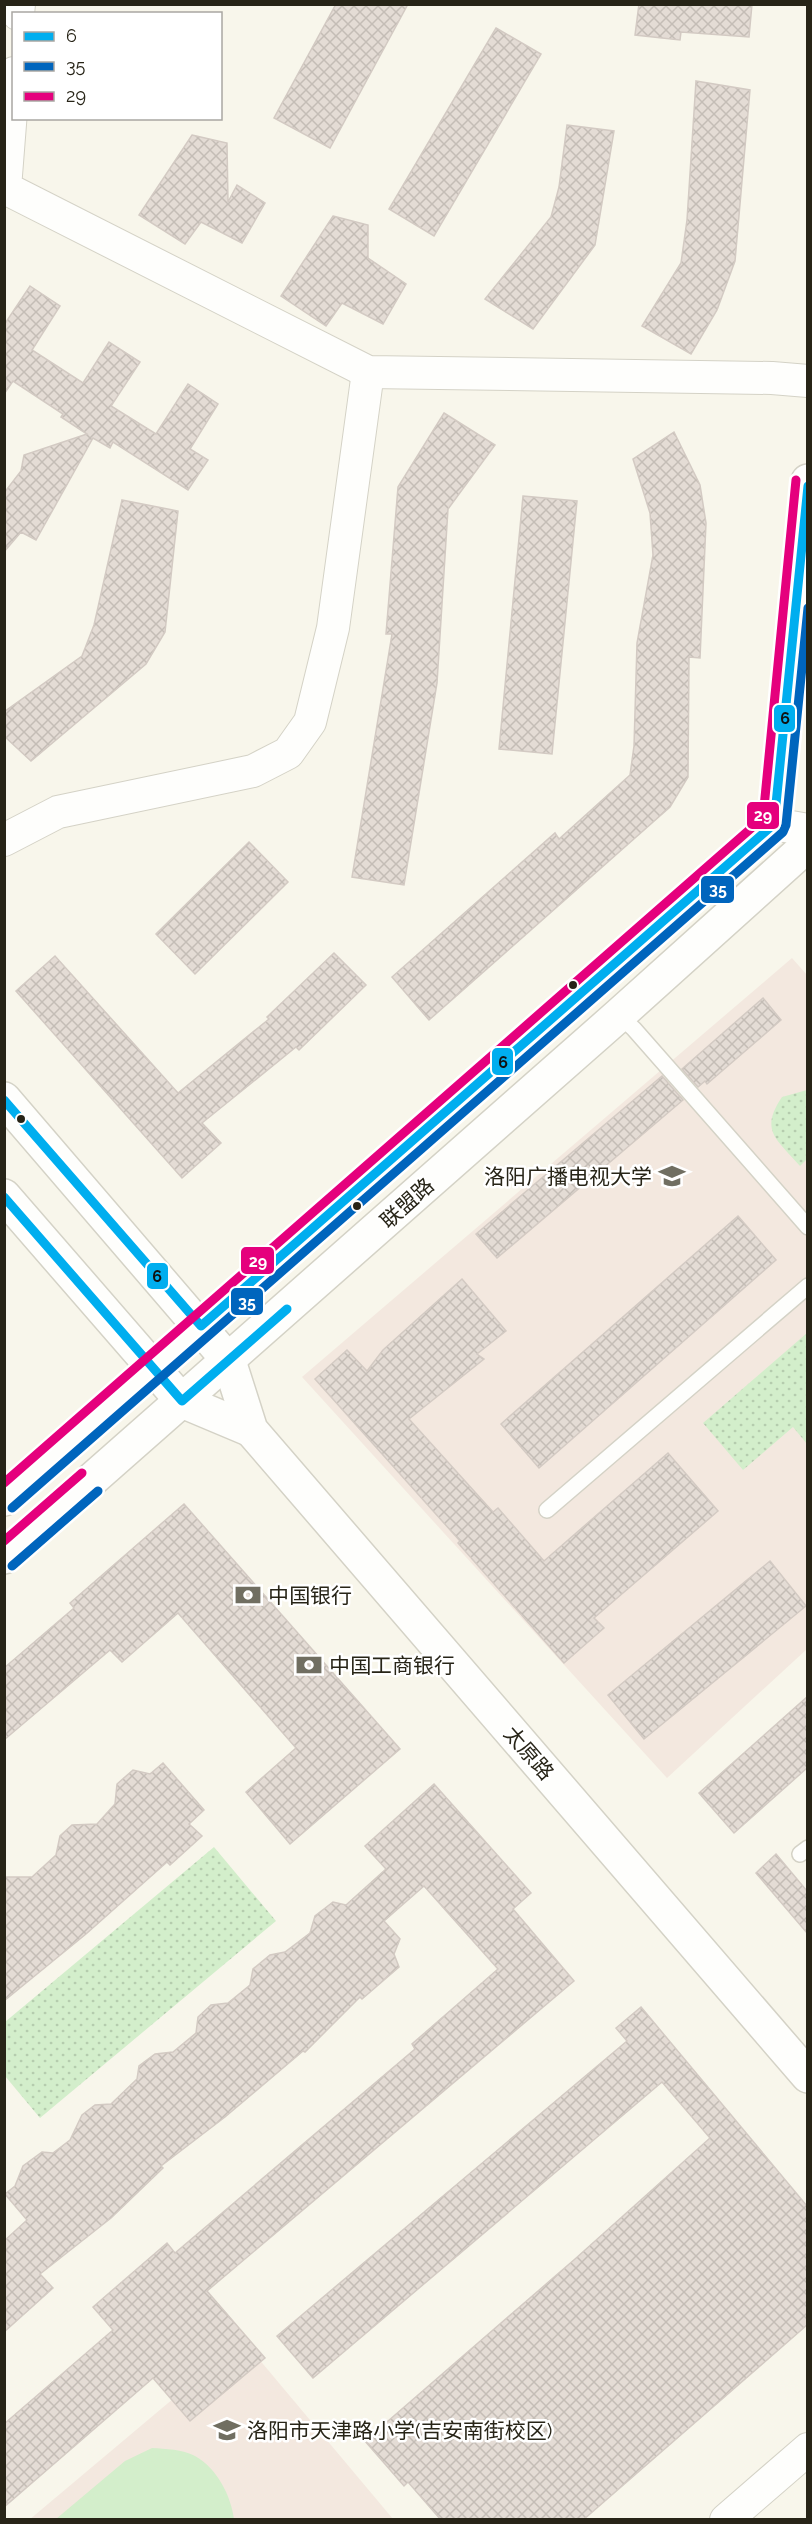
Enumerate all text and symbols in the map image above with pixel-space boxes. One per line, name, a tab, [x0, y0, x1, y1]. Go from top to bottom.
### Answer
legend	[12, 12, 222, 120]
text: 6	[66, 25, 77, 46]
text: 35	[66, 55, 86, 76]
text: 29	[66, 85, 86, 106]
line badge: 6	[773, 704, 796, 733]
text: 6	[780, 709, 790, 728]
line badge: 29	[746, 801, 780, 830]
text: 29	[754, 806, 772, 825]
line badge: 35	[700, 875, 735, 904]
text: 35	[709, 880, 727, 899]
unlabelled marker	[567, 979, 579, 991]
line badge: 6	[491, 1047, 514, 1076]
text: 6	[498, 1053, 508, 1072]
unlabelled marker	[15, 1113, 27, 1125]
school or university icon: 洛阳广播电视大学	[657, 1161, 687, 1191]
place label: 洛阳广播电视大学	[484, 1164, 652, 1189]
street label: 联盟路	[375, 1173, 439, 1233]
unlabelled marker	[351, 1200, 363, 1212]
line badge: 29	[240, 1246, 275, 1275]
text: 29	[249, 1252, 267, 1271]
line badge: 6	[146, 1262, 169, 1290]
text: 6	[152, 1267, 162, 1286]
line badge: 35	[230, 1287, 264, 1316]
text: 35	[238, 1293, 256, 1312]
bank icon: 中国银行	[233, 1580, 263, 1610]
place label: 中国银行	[268, 1583, 352, 1608]
bank icon: 中国工商银行	[294, 1650, 324, 1680]
place label: 中国工商银行	[329, 1653, 455, 1678]
street label: 太原路	[499, 1721, 559, 1785]
school or university icon: 洛阳市天津路小学(吉安南街校区)	[212, 2415, 242, 2445]
place label: 洛阳市天津路小学(吉安南街校区)	[247, 2418, 552, 2443]

